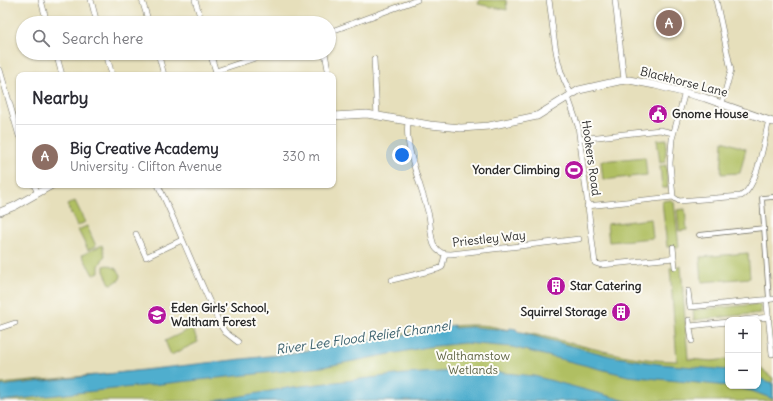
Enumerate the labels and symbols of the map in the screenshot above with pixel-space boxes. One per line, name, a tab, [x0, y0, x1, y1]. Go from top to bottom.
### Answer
pin: A	[656, 8, 682, 38]
street label: Blackhorse Lane	[639, 63, 729, 100]
public building icon: Gnome House	[647, 103, 669, 125]
place label: Gnome House	[672, 106, 749, 121]
street label: Hookers Road	[579, 119, 604, 197]
your location	[392, 145, 412, 165]
sports icon: Yonder Climbing	[563, 159, 585, 181]
place label: Yonder Climbing	[471, 162, 560, 178]
street label: Priestley Way	[452, 227, 526, 250]
building icon: Star Catering	[545, 275, 567, 297]
place label: Star Catering	[570, 278, 642, 294]
place label: Eden Girls' School, Waltham Forest	[171, 300, 270, 329]
building icon: Squirrel Storage	[610, 301, 632, 323]
school or university icon: Eden Girls' School, Waltham Forest	[146, 304, 168, 326]
place label: Squirrel Storage	[521, 304, 608, 320]
water label: River Lee Flood Relief Channel	[275, 317, 453, 358]
park label: Walthamstow Wetlands	[436, 348, 511, 377]

